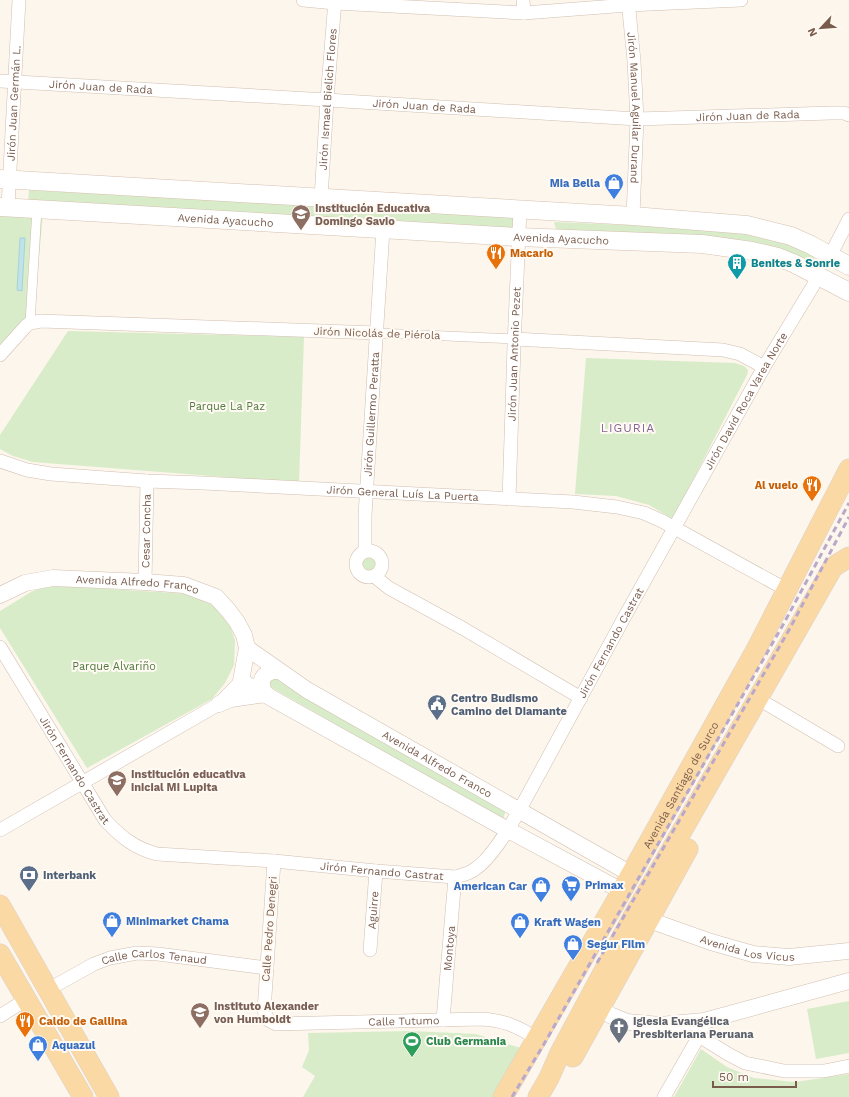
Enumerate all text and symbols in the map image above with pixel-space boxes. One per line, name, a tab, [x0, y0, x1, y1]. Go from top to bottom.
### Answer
north arrow	[801, 8, 841, 48]
text: N	[805, 26, 820, 39]
street label: Jirón Ismael Bielich Flores	[317, 28, 340, 171]
street label: Jirón Manuel Aguilar Durand	[624, 31, 643, 184]
street label: Jirón Juan Germán L.	[4, 45, 24, 161]
street label: Jirón Juan de Rada	[49, 78, 153, 97]
street label: Jirón Juan de Rada	[372, 97, 476, 116]
street label: Jirón Juan de Rada	[696, 108, 800, 124]
shop icon: Mia Bella	[603, 172, 625, 200]
place label: Mia Bella	[550, 177, 601, 190]
place label: Institución Educativa Domingo Savio	[315, 202, 431, 228]
school or university icon: Institución Educativa Domingo Savio	[290, 203, 312, 231]
street label: Avenida Ayacucho	[177, 211, 274, 230]
street label: Avenida Ayacucho	[513, 231, 609, 247]
restaurant icon: Macario	[485, 242, 507, 270]
place label: Macario	[510, 247, 554, 260]
building icon: Benites & Sonrie	[726, 252, 748, 280]
place label: Benites & Sonrie	[751, 257, 840, 270]
street label: Jirón Juan Antonio Pezet	[506, 286, 524, 422]
street label: Jirón Nicolás de Piérola	[313, 325, 441, 342]
street label: Jirón David Roca Varea Norte	[702, 330, 790, 472]
street label: Jirón Guillermo Peratta	[361, 352, 382, 477]
park label: Parque La Paz	[189, 400, 265, 413]
district label: LIGURIA	[601, 421, 655, 435]
restaurant icon: Al vuelo	[801, 474, 823, 502]
place label: Al vuelo	[755, 479, 798, 492]
street label: Jirón General Luís La Puerta	[326, 483, 479, 504]
street label: Cesar Concha	[139, 494, 154, 568]
street label: Avenida Alfredo Franco	[75, 573, 201, 597]
street label: Jirón Fernando Castrat	[576, 585, 647, 700]
park label: Parque Alvariño	[72, 660, 156, 673]
place label: Centro Budismo Camino del Diamante	[451, 692, 567, 718]
public building icon: Centro Budismo Camino del Diamante	[426, 693, 448, 721]
street label: Jirón Fernando Castrat	[37, 714, 112, 828]
street label: Avenida Santiago de Surco	[641, 720, 722, 851]
street label: Avenida Alfredo Franco	[380, 728, 494, 801]
place label: Institución educativa inicial Mi Lupita	[131, 768, 246, 794]
school or university icon: Institución educativa inicial Mi Lupita	[106, 769, 128, 797]
street label: Jirón Fernando Castrat	[319, 860, 444, 883]
bank icon: Interbank	[18, 864, 40, 892]
place label: Interbank	[43, 869, 96, 882]
supermarket icon: Primax	[560, 874, 582, 902]
shop icon: American Car	[530, 875, 552, 903]
street label: Calle Pedro Denegri	[259, 876, 280, 982]
place label: Primax	[585, 879, 624, 892]
place label: American Car	[454, 880, 527, 893]
street label: Aguirre	[366, 891, 381, 930]
shop icon: Minimarket Chama	[101, 910, 123, 938]
shop icon: Kraft Wagen	[509, 911, 531, 939]
place label: Minimarket Chama	[126, 915, 230, 928]
place label: Kraft Wagen	[534, 916, 601, 929]
street label: Montoya	[441, 925, 458, 972]
shop icon: Segur Film	[562, 933, 584, 961]
street label: Avenida Los Vicus	[698, 933, 796, 964]
place label: Segur Film	[587, 938, 645, 951]
street label: Calle Carlos Tenaud	[100, 947, 208, 968]
place label: Instituto Alexander von Humboldt	[213, 1000, 319, 1026]
school or university icon: Instituto Alexander von Humboldt	[189, 1001, 211, 1029]
restaurant icon: Caldo de Gallina	[14, 1010, 36, 1038]
street label: Calle Tutumo	[368, 1014, 440, 1029]
place label: Caldo de Gallina	[39, 1015, 128, 1028]
place label: Iglesia Evangélica Presbiteriana Peruana	[633, 1015, 754, 1041]
church icon: Iglesia Evangélica Presbiteriana Peruana	[608, 1016, 630, 1044]
sports icon: Club Germania	[401, 1030, 423, 1058]
shop icon: Aquazul	[27, 1034, 49, 1062]
place label: Club Germania	[426, 1035, 507, 1048]
place label: Aquazul	[52, 1039, 96, 1052]
scale bar	[713, 1063, 796, 1089]
text: 50 m	[719, 1070, 749, 1084]

